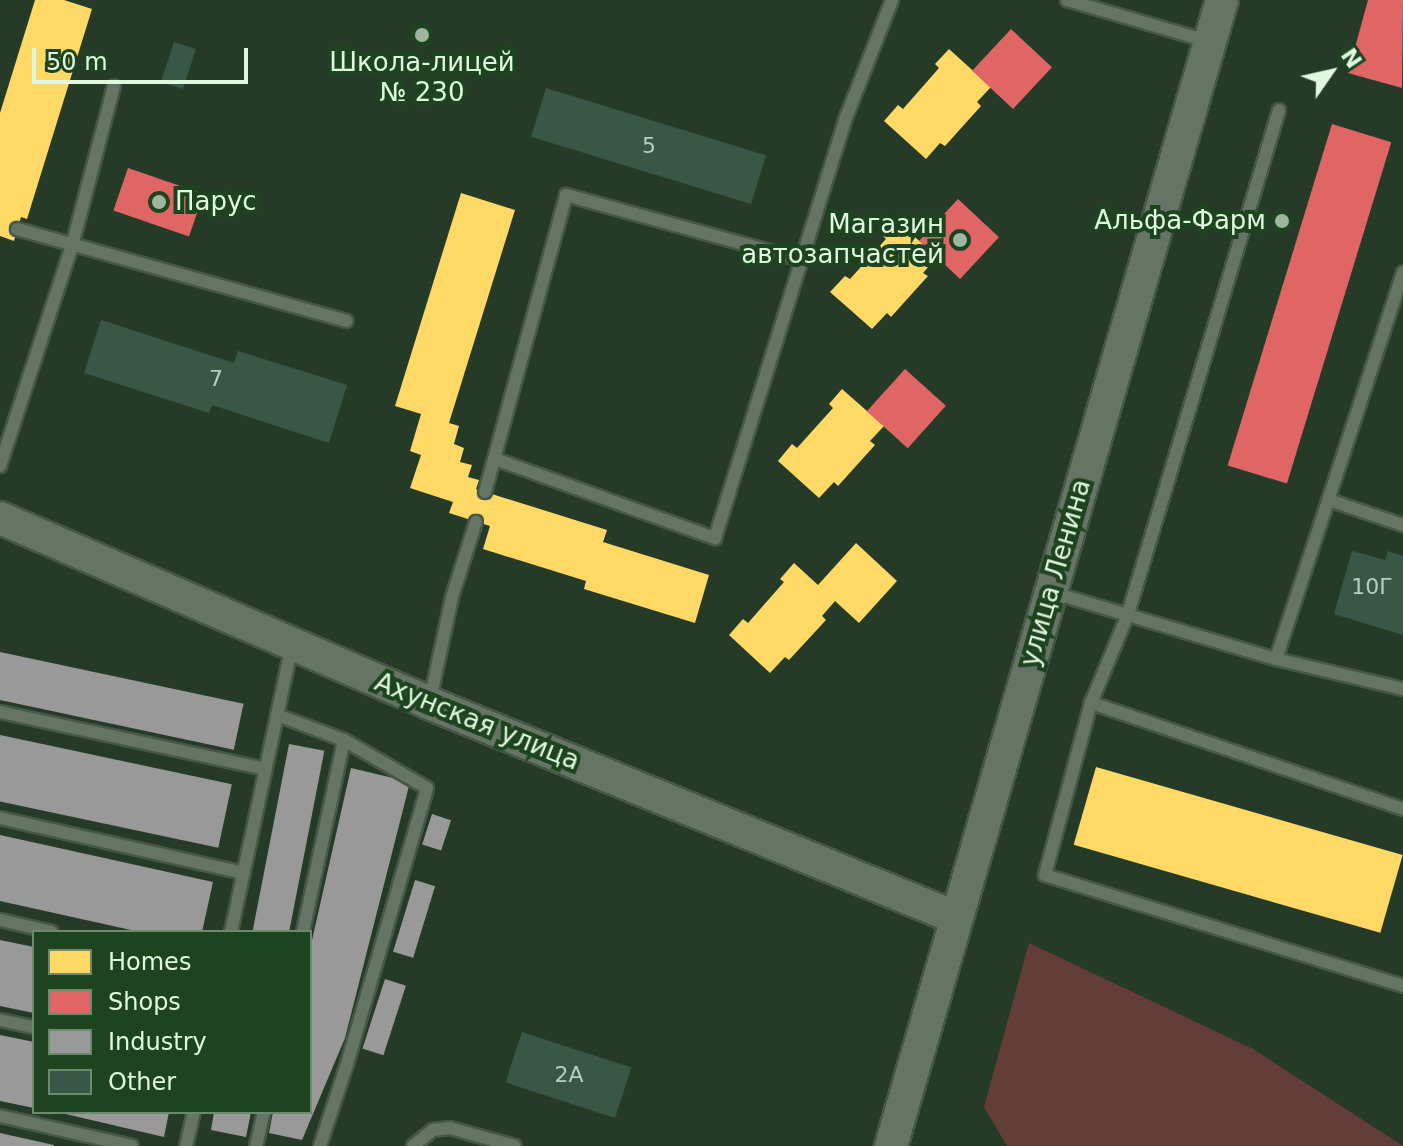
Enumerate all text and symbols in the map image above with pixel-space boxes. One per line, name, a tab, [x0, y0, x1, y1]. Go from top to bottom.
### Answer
marker: Школа-лицей № 230	[413, 26, 431, 44]
scale bar	[36, 32, 252, 82]
north arrow	[1291, 32, 1371, 112]
text: N	[1336, 44, 1367, 73]
place label: Школа-лицей № 230	[329, 47, 515, 108]
text: 50 m	[46, 48, 108, 76]
house number: 5	[642, 133, 656, 159]
place label: Парус	[175, 186, 257, 218]
marker: Парус	[150, 193, 168, 211]
place label: Альфа-Фарм	[1094, 205, 1266, 237]
place label: Магазин автозапчастей	[741, 209, 944, 270]
marker: Альфа-Фарм	[1273, 212, 1291, 230]
marker: Магазин автозапчастей	[951, 231, 969, 249]
house number: 7	[209, 366, 223, 392]
street label: улица Ленина	[1014, 476, 1098, 670]
house number: 10Г	[1351, 574, 1393, 600]
street label: Ахунская улица	[370, 667, 584, 777]
legend	[32, 930, 312, 1114]
text: Homes	[108, 948, 191, 976]
text: Shops	[108, 988, 181, 1016]
text: Industry	[108, 1028, 207, 1056]
house number: 2А	[554, 1062, 584, 1088]
text: Other	[108, 1068, 176, 1096]

